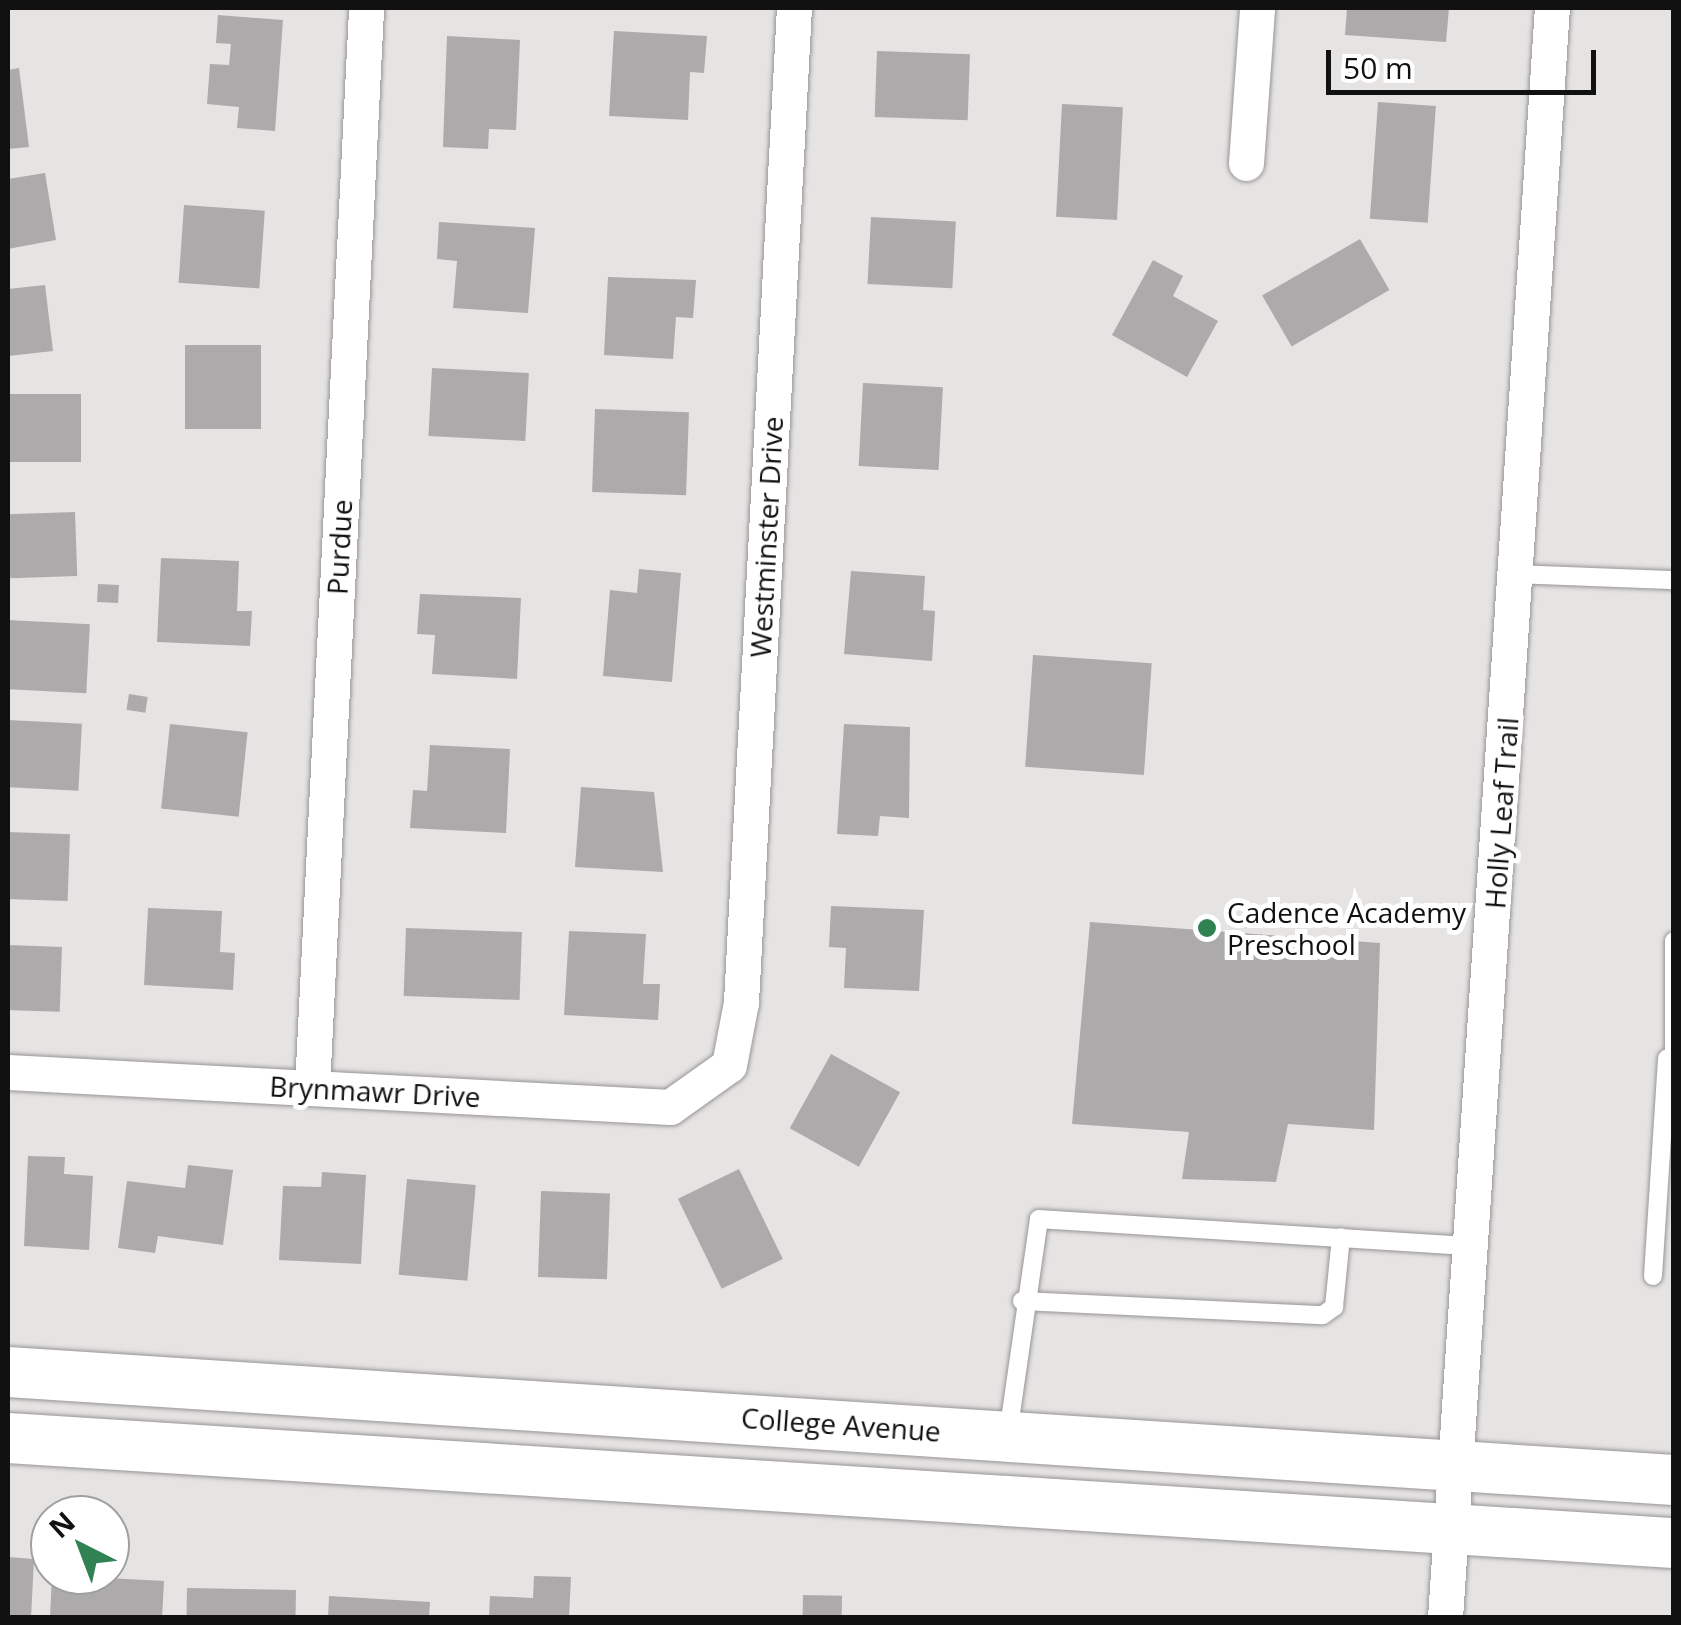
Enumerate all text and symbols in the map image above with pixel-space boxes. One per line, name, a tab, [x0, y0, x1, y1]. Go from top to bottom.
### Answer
scale bar	[1331, 30, 1601, 92]
text: 50 m	[1343, 47, 1413, 88]
street label: Westminster Drive	[743, 416, 789, 658]
street label: Purdue	[320, 498, 358, 596]
street label: Holly Leaf Trail	[1478, 716, 1524, 910]
place label: Cadence Academy Preschool	[1227, 895, 1466, 961]
marker: Cadence Academy Preschool	[1196, 917, 1218, 939]
street label: Brynmawr Drive	[269, 1069, 481, 1113]
street label: College Avenue	[740, 1400, 942, 1448]
north arrow	[30, 1495, 130, 1595]
text: N	[40, 1502, 82, 1546]

